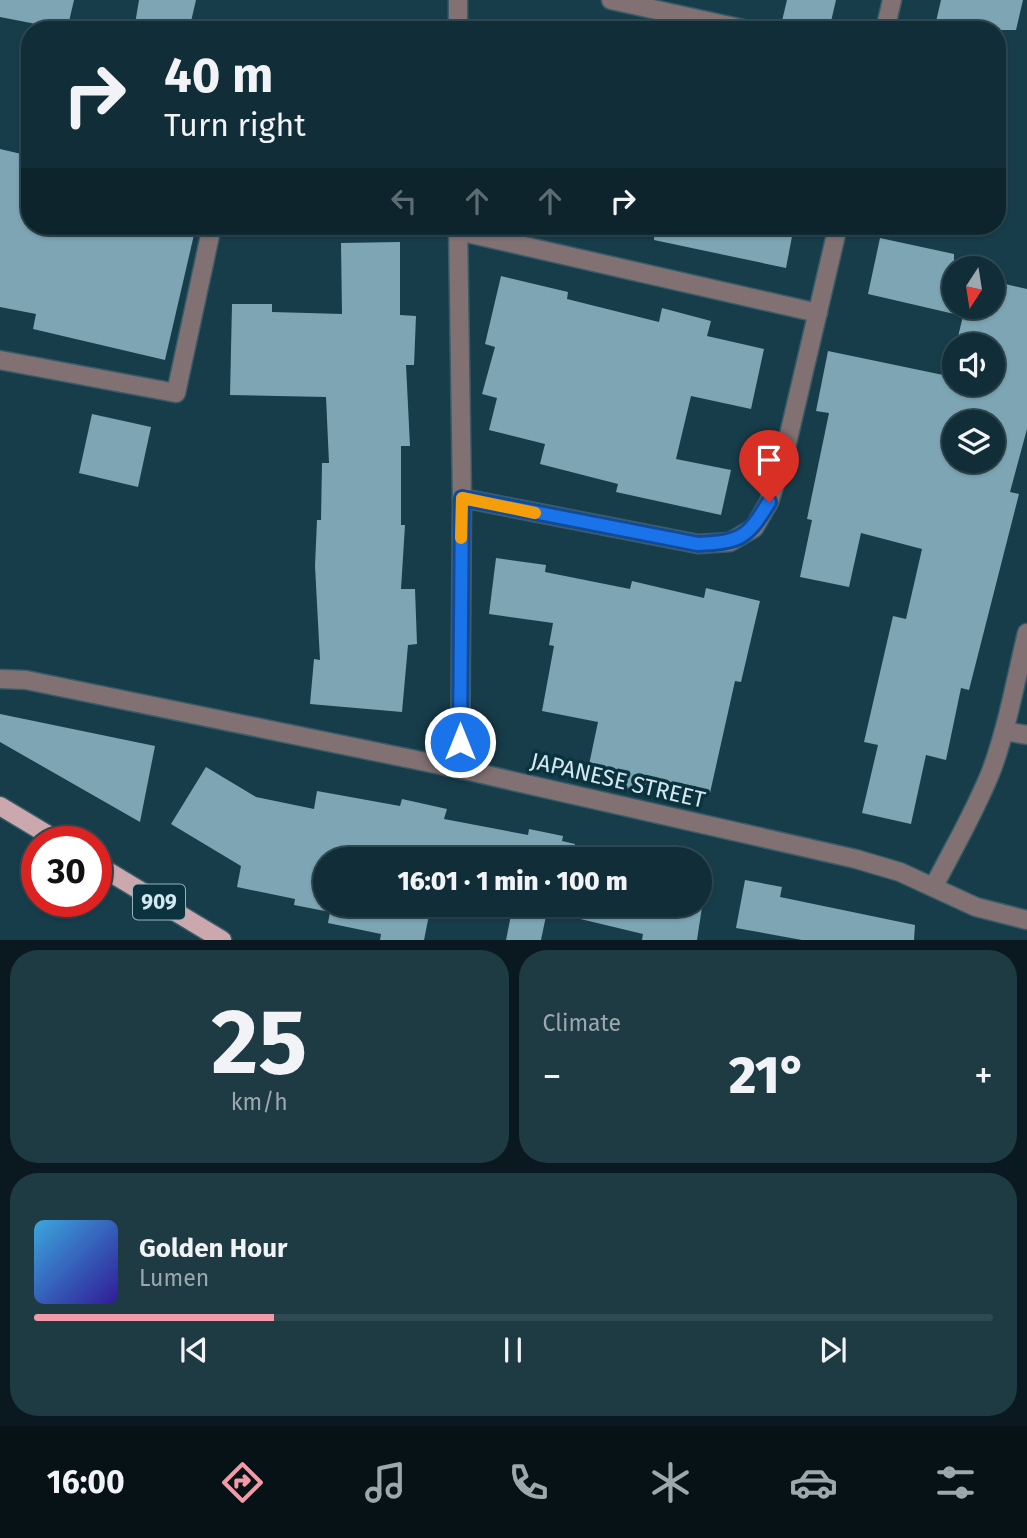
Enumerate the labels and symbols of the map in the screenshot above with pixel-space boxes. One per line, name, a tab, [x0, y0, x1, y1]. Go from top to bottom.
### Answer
north arrow	[942, 256, 1004, 318]
pin	[739, 430, 799, 502]
position arrow	[423, 705, 497, 779]
street label: JAPANESE STREET	[528, 746, 708, 814]
speed limit sign: 30	[21, 826, 112, 917]
road number: 909	[133, 884, 185, 920]

